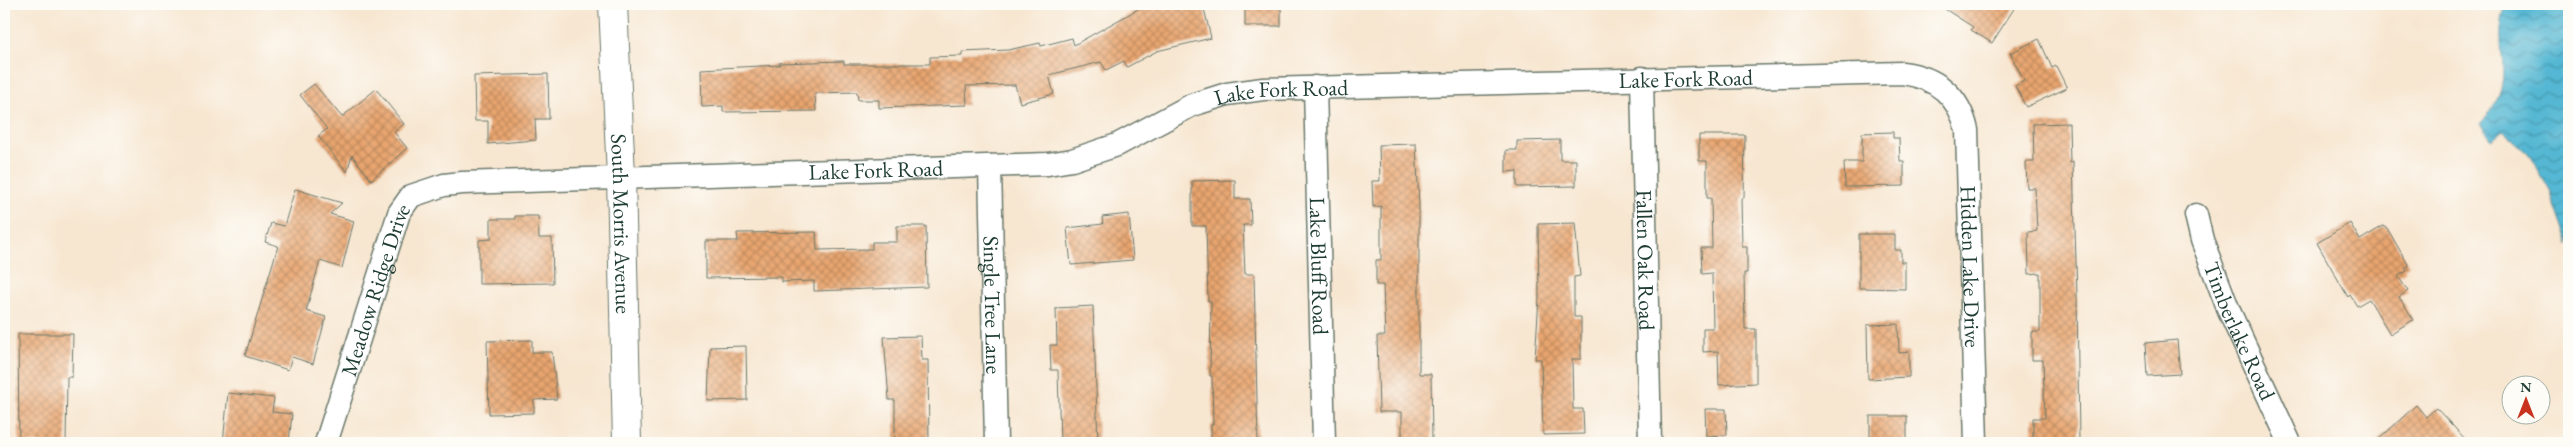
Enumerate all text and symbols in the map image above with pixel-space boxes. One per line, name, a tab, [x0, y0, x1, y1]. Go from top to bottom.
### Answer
street label: Lake Fork Road	[1618, 63, 1754, 95]
street label: Lake Fork Road	[1210, 73, 1349, 112]
street label: South Morris Avenue	[604, 133, 638, 315]
street label: Lake Fork Road	[808, 153, 944, 187]
street label: Hidden Lake Drive	[1954, 185, 1987, 349]
street label: Fallen Oak Road	[1629, 189, 1662, 332]
street label: Meadow Ridge Drive	[334, 197, 417, 380]
street label: Lake Bluff Road	[1303, 197, 1335, 336]
street label: Single Tree Lane	[977, 236, 1009, 375]
street label: Timberlake Road	[2197, 258, 2282, 406]
north arrow	[2500, 374, 2550, 424]
text: N	[2520, 378, 2532, 396]

